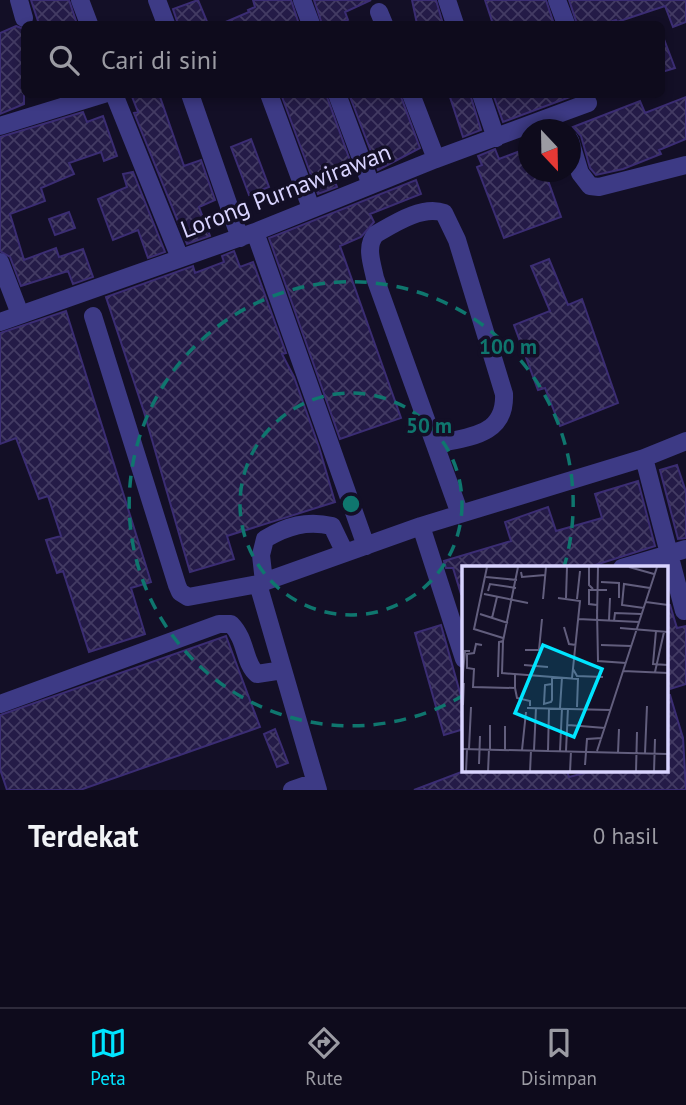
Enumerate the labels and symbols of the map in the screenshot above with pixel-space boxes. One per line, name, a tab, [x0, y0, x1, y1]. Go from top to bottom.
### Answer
north arrow	[518, 119, 581, 182]
street label: Lorong Purnawirawan	[176, 136, 395, 245]
text: 100 m	[479, 333, 537, 360]
text: 50 m	[406, 412, 452, 439]
centre of rings	[339, 492, 363, 516]
inset map	[462, 566, 668, 772]

